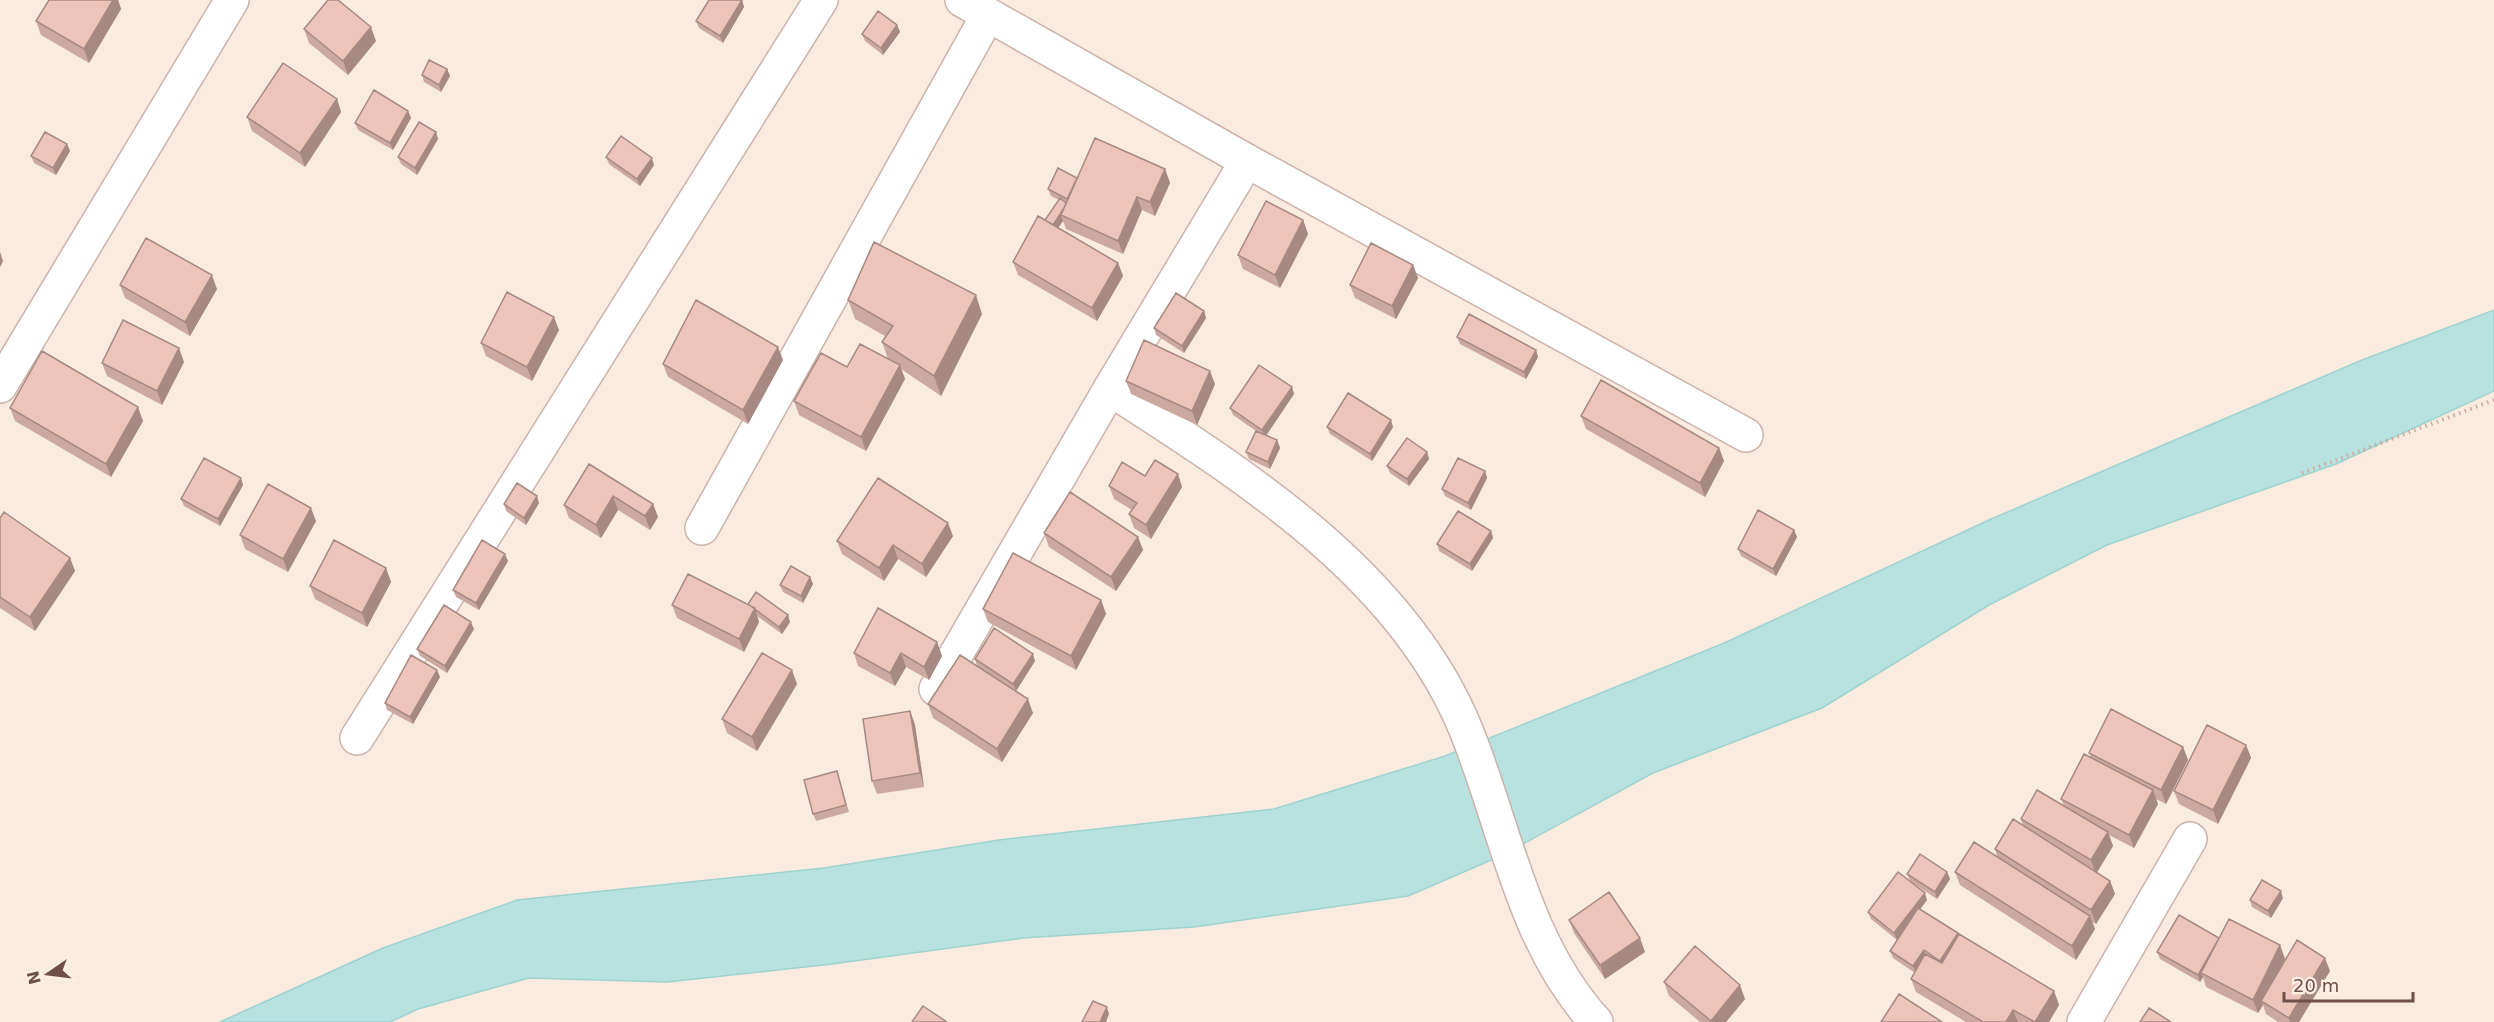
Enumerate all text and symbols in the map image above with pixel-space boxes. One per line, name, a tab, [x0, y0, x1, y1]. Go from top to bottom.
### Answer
north arrow	[18, 944, 78, 1004]
scale bar	[2284, 965, 2413, 1003]
text: N	[23, 969, 45, 986]
text: 20 m	[2293, 975, 2339, 996]

